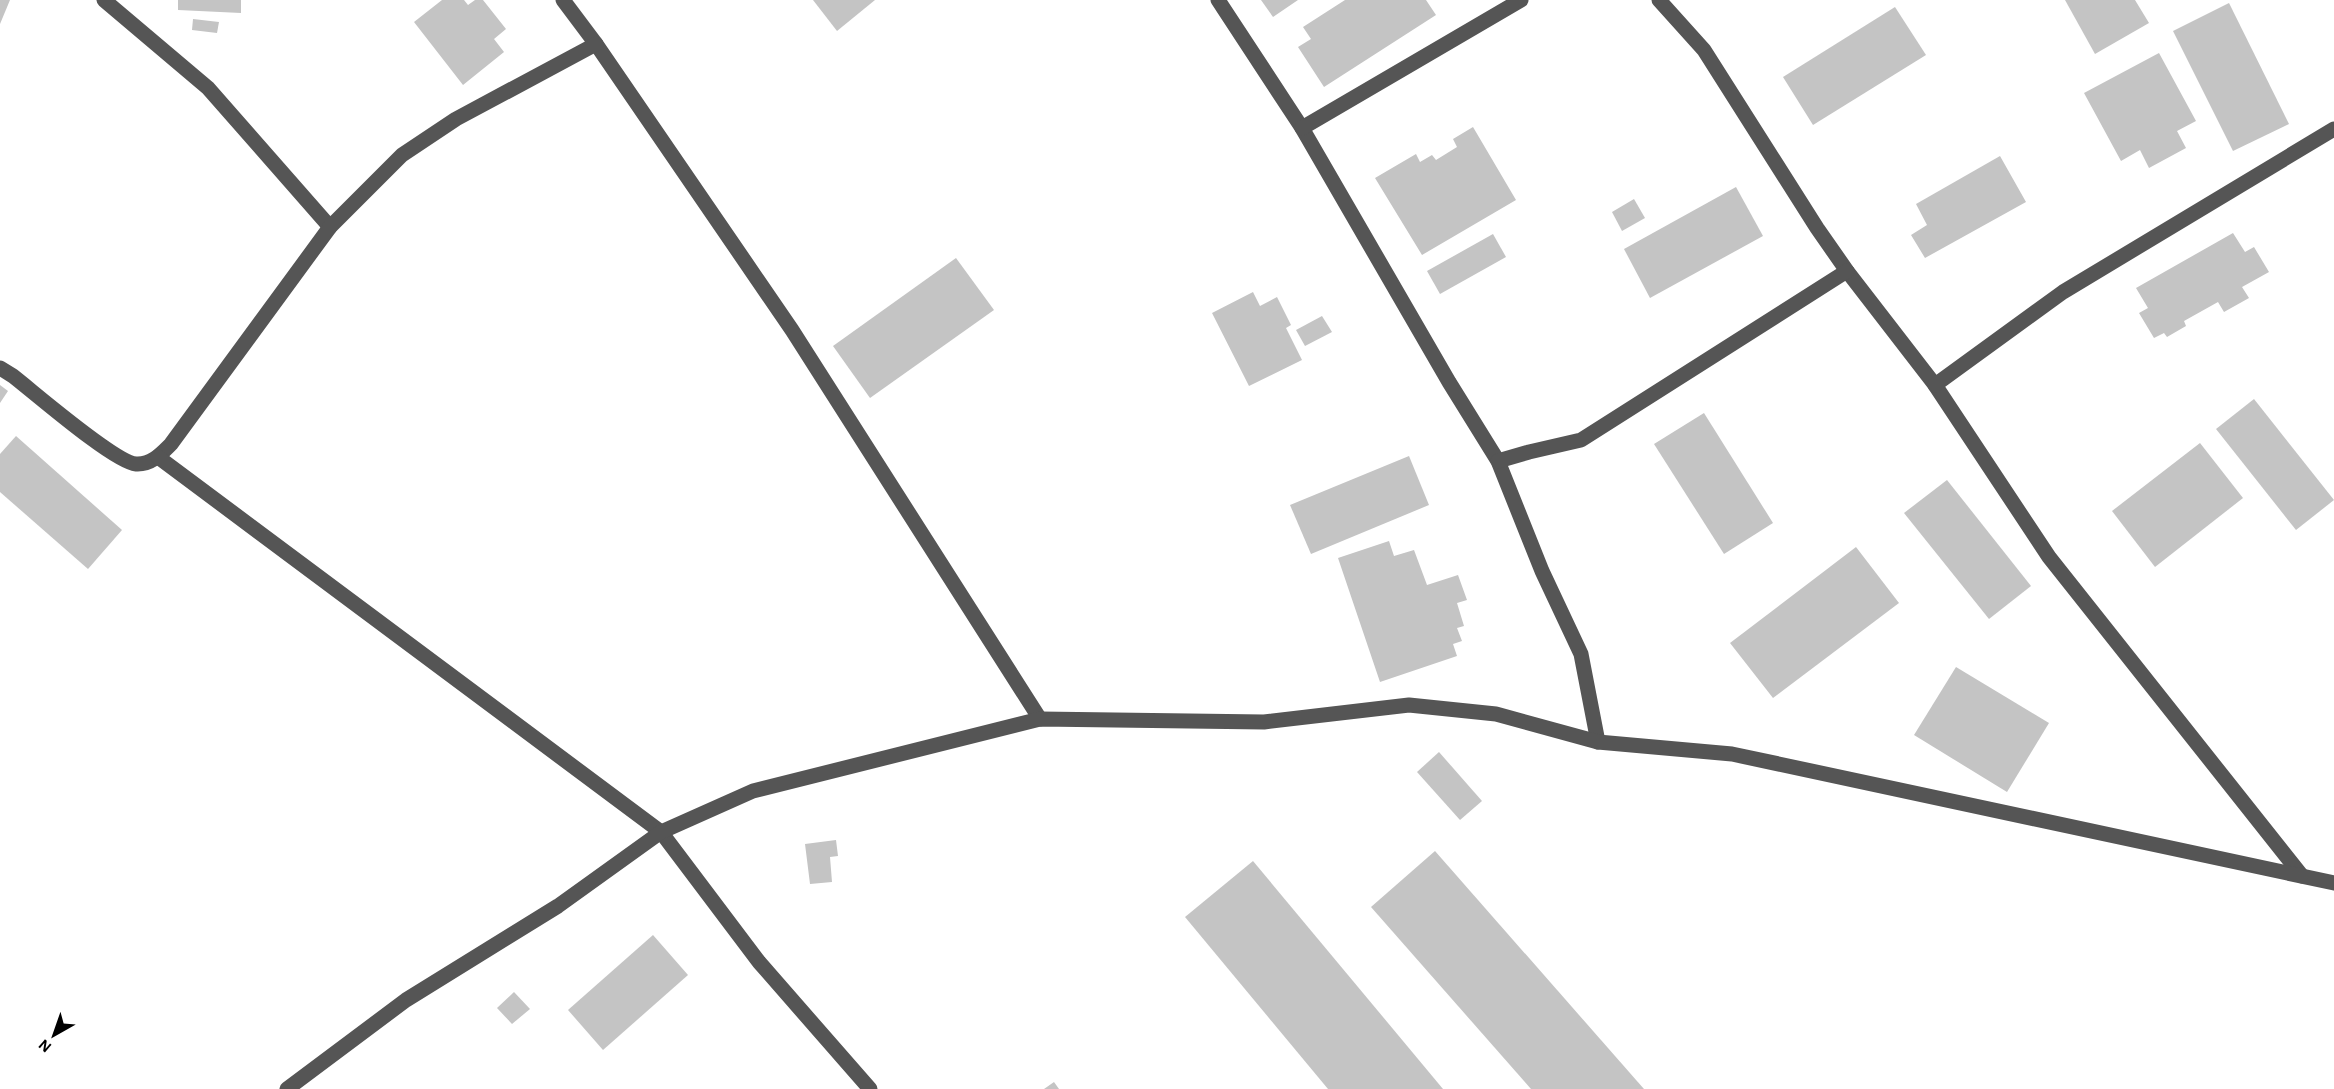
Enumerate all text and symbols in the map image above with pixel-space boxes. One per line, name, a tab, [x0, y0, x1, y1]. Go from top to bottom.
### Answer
north arrow	[24, 1005, 84, 1065]
text: N	[36, 1036, 54, 1055]

